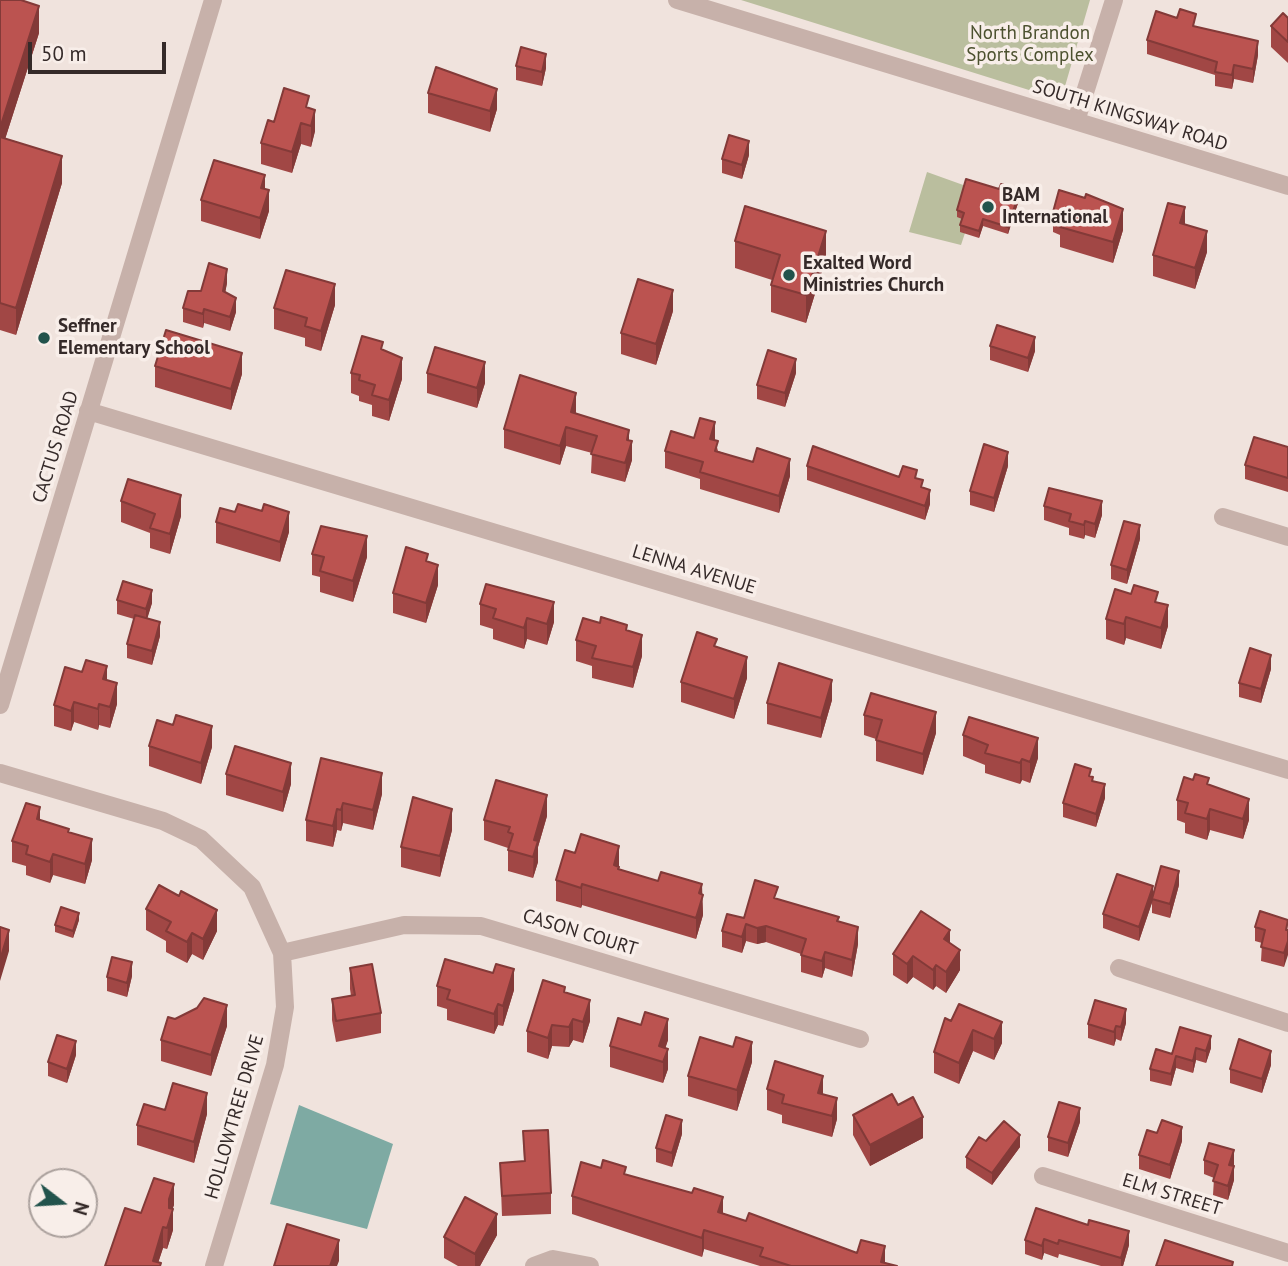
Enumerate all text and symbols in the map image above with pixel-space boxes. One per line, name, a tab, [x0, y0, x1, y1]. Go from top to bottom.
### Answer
park label: North Brandon Sports Complex	[966, 23, 1094, 67]
scale bar	[32, 28, 170, 72]
text: 50 m	[41, 40, 87, 67]
street label: SOUTH KINGSWAY ROAD	[1030, 75, 1230, 157]
place label: BAM International	[1002, 185, 1108, 229]
marker: BAM International	[980, 199, 996, 215]
place label: Exalted Word Ministries Church	[803, 253, 944, 297]
marker: Exalted Word Ministries Church	[781, 267, 797, 283]
place label: Seffner Elementary School	[58, 316, 210, 360]
marker: Seffner Elementary School	[36, 330, 52, 346]
street label: CACTUS ROAD	[28, 388, 84, 506]
street label: LENNA AVENUE	[629, 540, 759, 600]
street label: CASON COURT	[520, 905, 640, 961]
street label: HOLLOWTREE DRIVE	[201, 1032, 269, 1202]
north arrow	[28, 1168, 98, 1238]
street label: ELM STREET	[1119, 1169, 1225, 1221]
text: N	[68, 1199, 94, 1218]

